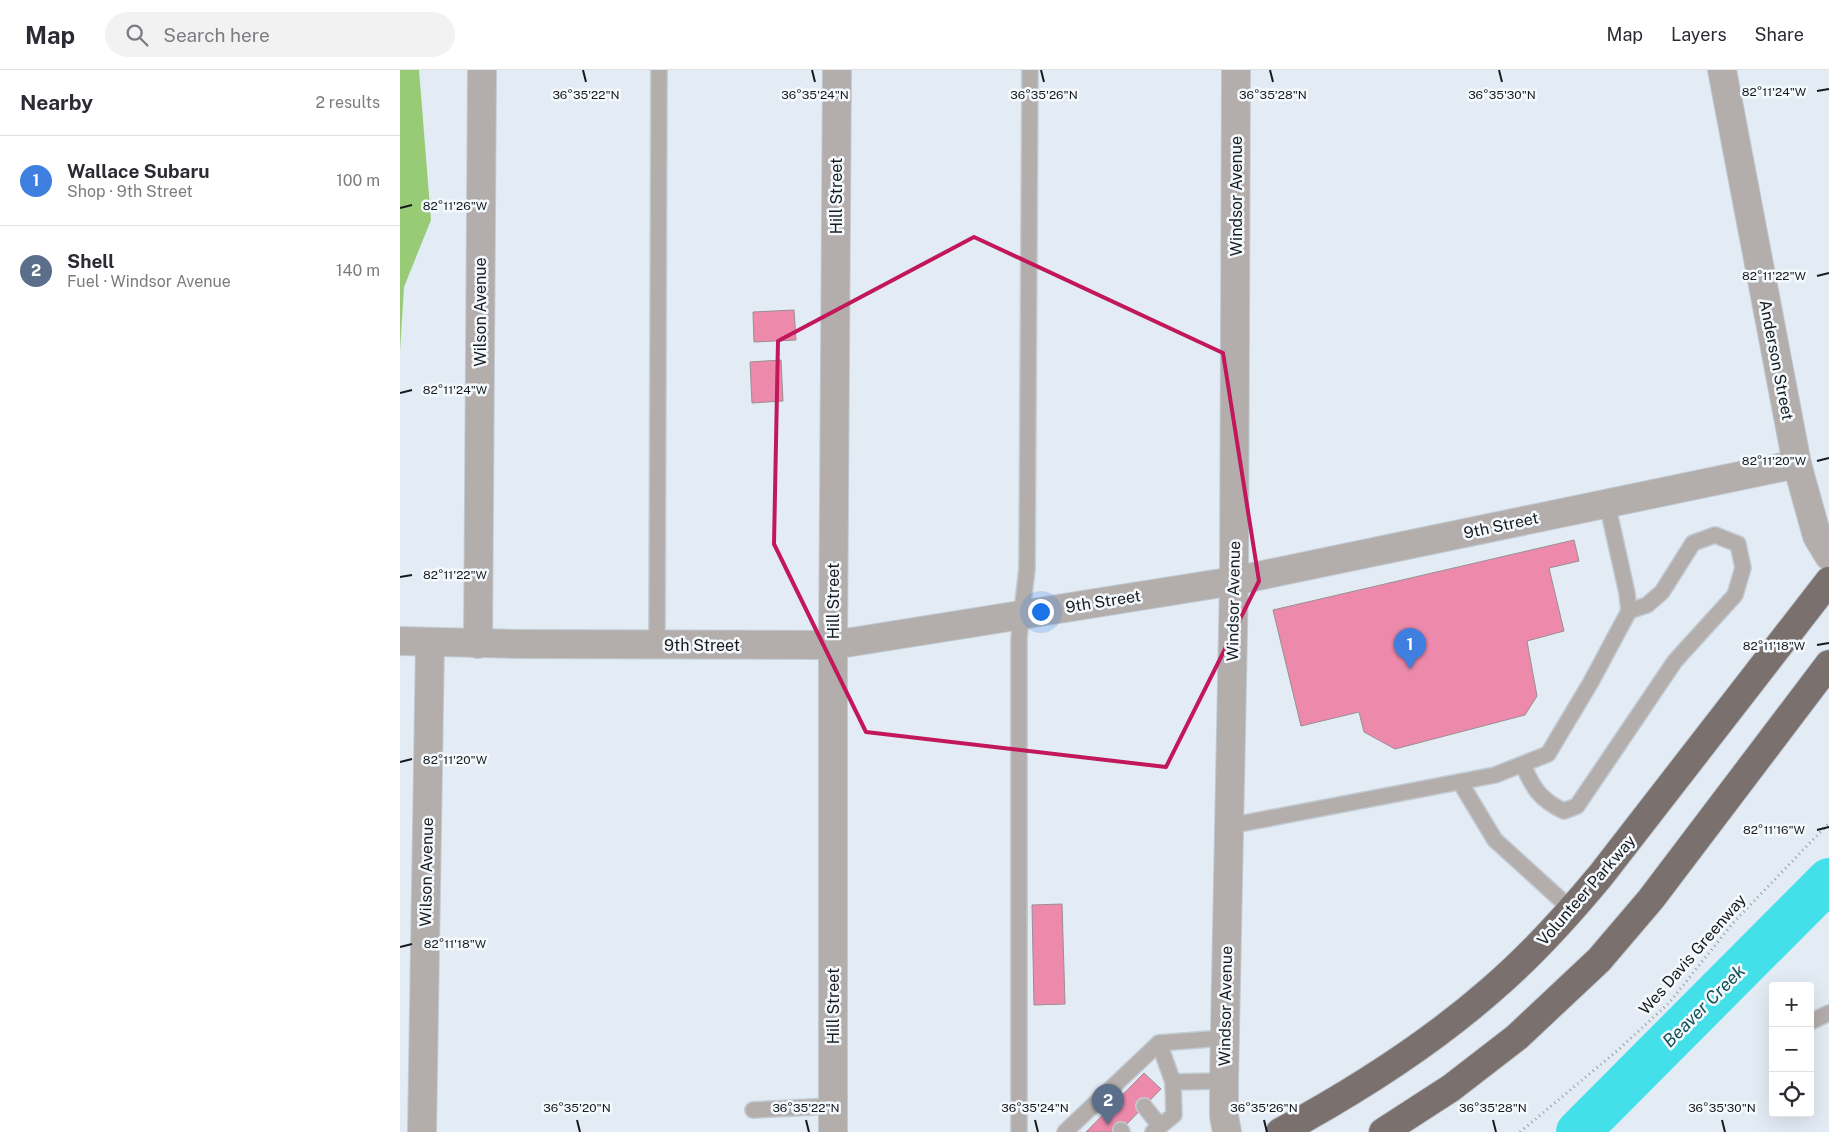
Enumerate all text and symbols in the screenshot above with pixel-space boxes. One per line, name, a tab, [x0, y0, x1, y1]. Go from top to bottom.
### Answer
search box	[105, 12, 455, 57]
text: Map	[25, 21, 75, 49]
icon: search	[123, 21, 151, 49]
text: Search here	[163, 24, 270, 46]
text: Map	[1607, 24, 1643, 45]
text: Layers	[1671, 24, 1727, 45]
text: Share	[1755, 24, 1804, 45]
text: 82°11'24"W	[1742, 85, 1807, 99]
text: 36°35'22"N	[552, 88, 620, 102]
text: 36°35'24"N	[781, 88, 849, 102]
text: 36°35'26"N	[1010, 88, 1078, 102]
text: 36°35'28"N	[1239, 88, 1307, 102]
text: 36°35'30"N	[1468, 88, 1536, 102]
text: Nearby	[20, 90, 93, 115]
text: 2 results	[315, 93, 380, 112]
street label: Windsor Avenue	[1227, 136, 1246, 256]
street label: Hill Street	[827, 158, 846, 234]
text: Wallace Subaru	[67, 160, 210, 182]
text: 1	[33, 171, 39, 190]
text: 100 m	[336, 171, 380, 190]
text: Shop · 9th Street	[67, 182, 193, 201]
text: 82°11'26"W	[423, 199, 488, 213]
text: Shell	[67, 250, 115, 272]
street label: Wilson Avenue	[471, 257, 490, 367]
text: 2	[31, 261, 41, 280]
text: 140 m	[336, 261, 380, 280]
text: 82°11'22"W	[1742, 269, 1807, 283]
text: Fuel · Windsor Avenue	[67, 272, 231, 291]
street label: Anderson Street	[1756, 298, 1798, 422]
text: 82°11'24"W	[423, 383, 488, 397]
text: 82°11'20"W	[1742, 454, 1807, 468]
street label: 9th Street	[1462, 508, 1540, 543]
street label: Windsor Avenue	[1223, 541, 1244, 661]
street label: Hill Street	[824, 563, 843, 639]
text: 82°11'22"W	[423, 568, 488, 582]
street label: 9th Street	[1064, 586, 1142, 617]
your location	[1028, 599, 1054, 625]
pin: 1	[1394, 628, 1426, 669]
street label: 9th Street	[664, 636, 740, 655]
text: 82°11'18"W	[1743, 639, 1806, 653]
text: 82°11'20"W	[423, 753, 488, 767]
street label: Wilson Avenue	[416, 817, 437, 927]
text: 82°11'16"W	[1743, 823, 1806, 837]
street label: Volunteer Parkway	[1533, 831, 1640, 949]
street label: Wes Davis Greenway	[1635, 890, 1750, 1018]
text: 82°11'18"W	[424, 937, 487, 951]
street label: Windsor Avenue	[1215, 946, 1236, 1066]
water label: Beaver Creek	[1658, 960, 1749, 1051]
street label: Hill Street	[824, 968, 843, 1044]
map controls	[1769, 982, 1814, 1117]
button: +	[1769, 982, 1814, 1027]
button: −	[1769, 1027, 1814, 1072]
button: locate	[1769, 1072, 1814, 1117]
pin: 2	[1092, 1084, 1124, 1125]
text: 36°35'20"N	[543, 1101, 611, 1115]
text: 36°35'22"N	[772, 1101, 840, 1115]
text: 36°35'24"N	[1001, 1101, 1069, 1115]
text: 36°35'26"N	[1230, 1101, 1298, 1115]
text: 36°35'28"N	[1459, 1101, 1527, 1115]
text: 36°35'30"N	[1688, 1101, 1756, 1115]

